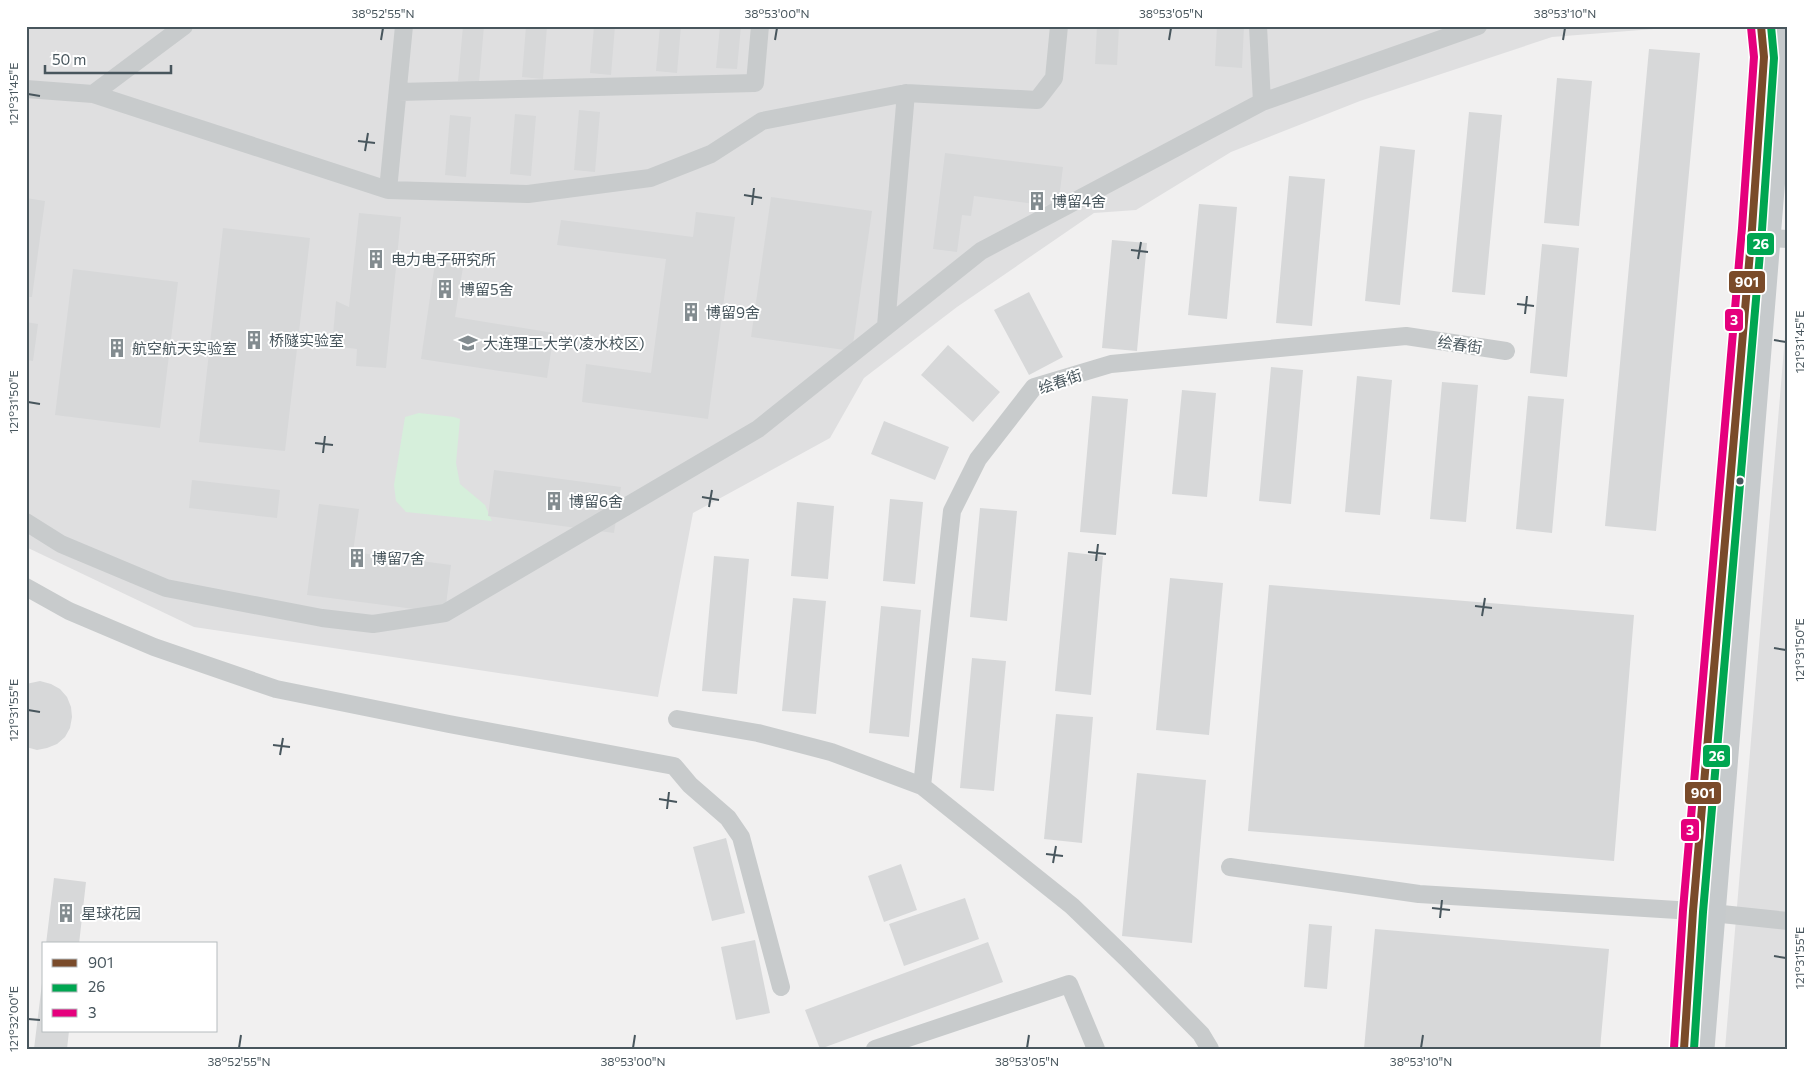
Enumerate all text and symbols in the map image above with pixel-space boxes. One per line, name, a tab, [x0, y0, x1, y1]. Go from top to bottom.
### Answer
text: 38°52'55"N	[351, 6, 415, 20]
text: 38°53'00"N	[744, 6, 810, 20]
text: 38°53'05"N	[1139, 6, 1203, 20]
text: 38°53'10"N	[1534, 6, 1596, 20]
scale bar	[45, 42, 171, 74]
text: 50 m	[52, 50, 86, 68]
text: 121°31'45"E	[6, 63, 20, 125]
building icon: 博留4舍	[1026, 190, 1048, 212]
place label: 博留4舍	[1052, 192, 1106, 210]
line badge: 26	[1746, 232, 1775, 256]
text: 26	[1753, 235, 1770, 252]
building icon: 电力电子研究所	[365, 248, 387, 270]
place label: 电力电子研究所	[391, 250, 496, 268]
line badge: 901	[1728, 270, 1766, 294]
text: 901	[1735, 273, 1759, 290]
building icon: 博留5舍	[434, 278, 456, 300]
place label: 博留5舍	[460, 280, 514, 298]
building icon: 博留9舍	[680, 301, 702, 323]
place label: 博留9舍	[706, 303, 760, 321]
line badge: 3	[1724, 308, 1744, 332]
text: 3	[1730, 311, 1738, 328]
text: 121°31'45"E	[1792, 311, 1806, 373]
building icon: 桥隧实验室	[243, 329, 265, 351]
place label: 桥隧实验室	[269, 331, 344, 349]
school or university icon: 大连理工大学(凌水校区)	[457, 332, 479, 354]
street label: 绘春街	[1436, 332, 1484, 356]
place label: 大连理工大学(凌水校区)	[483, 334, 645, 352]
building icon: 航空航天实验室	[106, 337, 128, 359]
place label: 航空航天实验室	[132, 339, 237, 357]
street label: 绘春街	[1036, 365, 1084, 397]
text: 121°31'50"E	[6, 370, 20, 434]
unlabelled marker	[1735, 476, 1745, 486]
building icon: 博留6舍	[543, 490, 565, 512]
place label: 博留6舍	[569, 492, 623, 510]
building icon: 博留7舍	[346, 547, 368, 569]
place label: 博留7舍	[372, 549, 425, 567]
text: 121°31'50"E	[1792, 618, 1806, 682]
text: 121°31'55"E	[6, 679, 20, 741]
line badge: 26	[1702, 744, 1731, 768]
text: 26	[1709, 747, 1726, 764]
line badge: 901	[1684, 781, 1722, 805]
text: 901	[1691, 784, 1715, 801]
line badge: 3	[1680, 818, 1700, 842]
text: 3	[1686, 821, 1694, 838]
building icon: 星球花园	[55, 902, 77, 924]
place label: 星球花园	[81, 904, 141, 922]
text: 121°31'55"E	[1792, 927, 1806, 989]
legend	[42, 942, 218, 1032]
text: 901	[88, 953, 113, 971]
text: 26	[88, 977, 105, 995]
text: 121°32'00"E	[6, 986, 20, 1052]
text: 3	[88, 1003, 97, 1021]
text: 38°52'55"N	[207, 1054, 271, 1068]
text: 38°53'00"N	[600, 1054, 666, 1068]
text: 38°53'05"N	[995, 1054, 1059, 1068]
text: 38°53'10"N	[1390, 1054, 1452, 1068]

